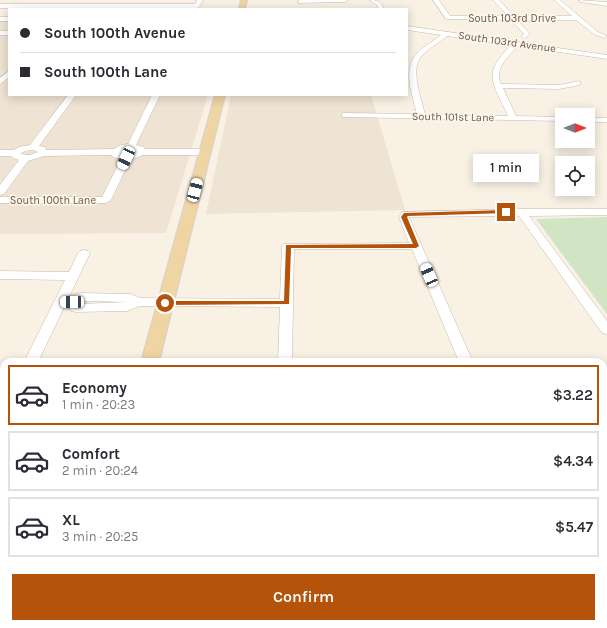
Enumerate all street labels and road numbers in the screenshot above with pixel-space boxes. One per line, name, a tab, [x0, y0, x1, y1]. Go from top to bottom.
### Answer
street label: South 103rd Drive	[468, 12, 556, 25]
street label: South 103rd Avenue	[457, 29, 557, 55]
street label: South 101st Lane	[412, 110, 495, 124]
street label: South 100th Lane	[10, 194, 96, 207]

